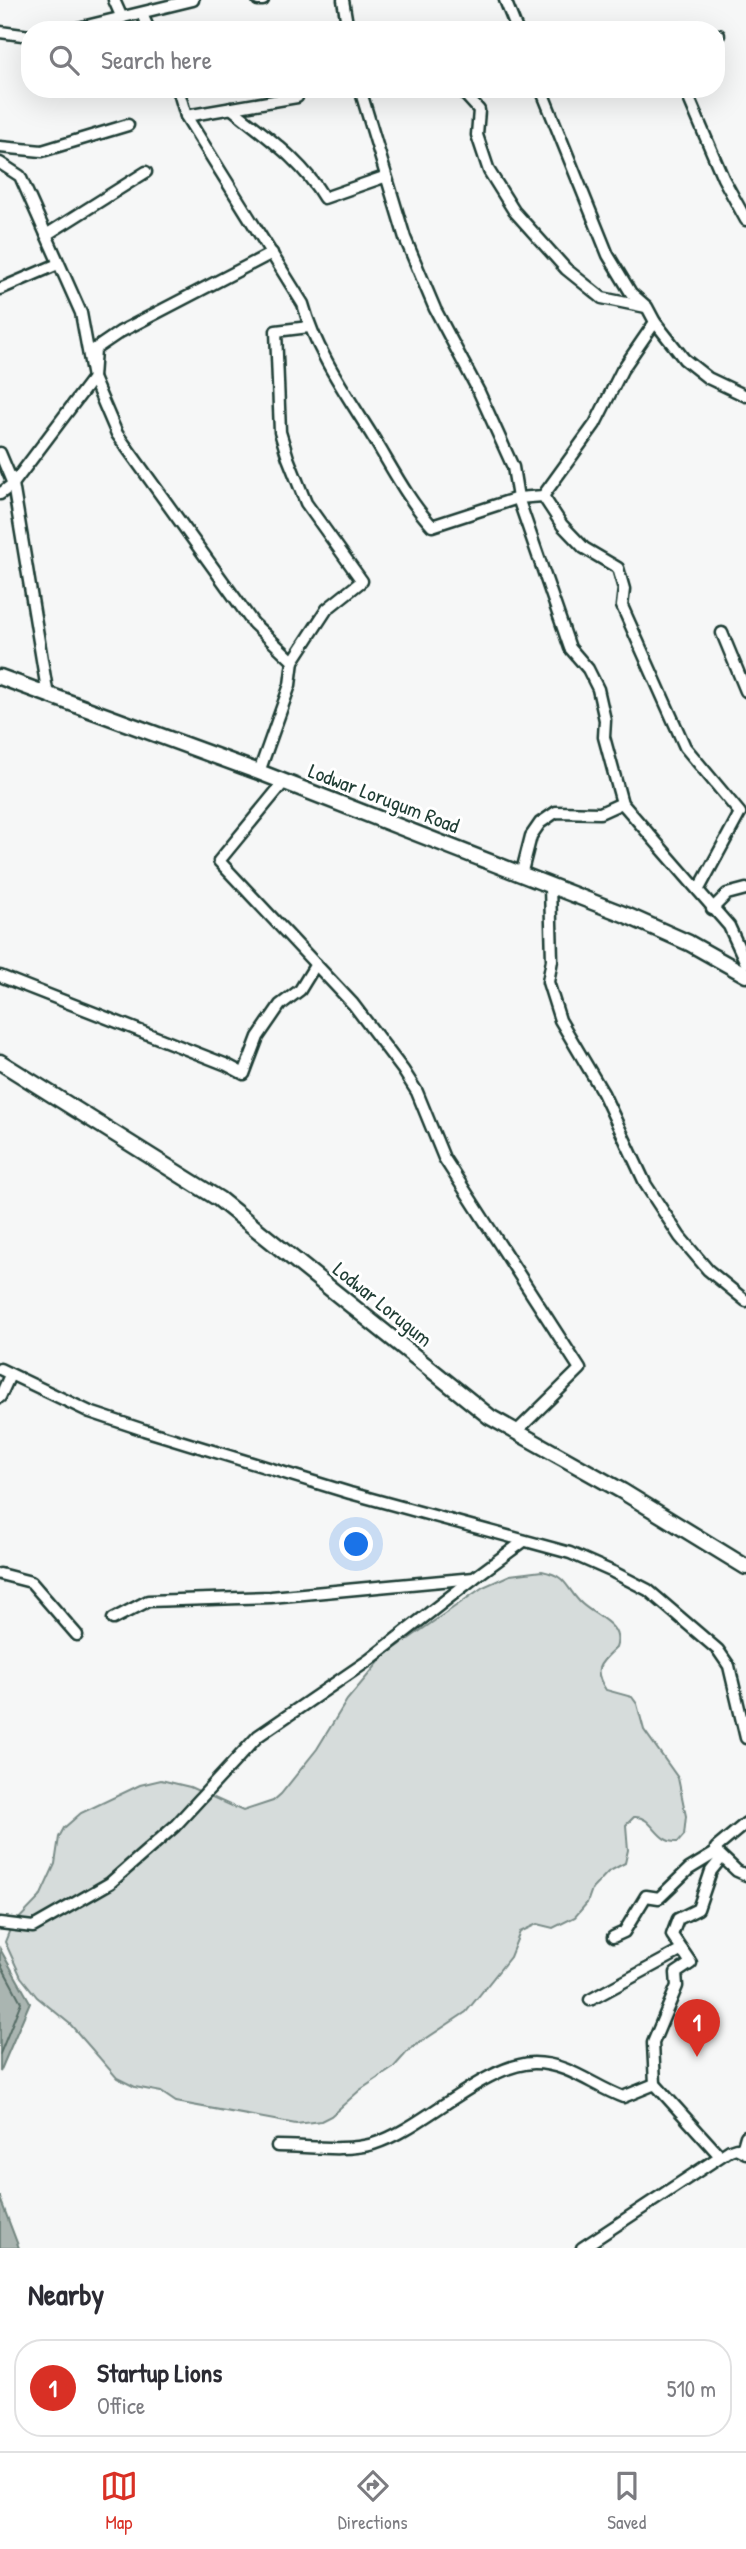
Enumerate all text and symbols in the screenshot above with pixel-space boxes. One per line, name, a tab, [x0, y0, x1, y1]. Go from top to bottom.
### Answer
search box	[21, 21, 725, 98]
icon: search	[45, 41, 83, 79]
text: Search here	[101, 42, 212, 77]
street label: Lodwar Lorugum Road	[304, 756, 464, 840]
street label: Lodwar Lorugum	[327, 1255, 439, 1353]
your location	[339, 1527, 373, 1561]
pin: 1	[674, 1999, 720, 2057]
text: Nearby	[28, 2274, 104, 2314]
text: Startup Lions	[97, 2355, 222, 2390]
text: 1	[49, 2373, 57, 2404]
text: 510 m	[667, 2373, 716, 2404]
text: Office	[97, 2390, 145, 2421]
tab: Map	[100, 2467, 138, 2535]
tab: Directions	[338, 2467, 408, 2535]
tab: Saved	[607, 2467, 646, 2535]

